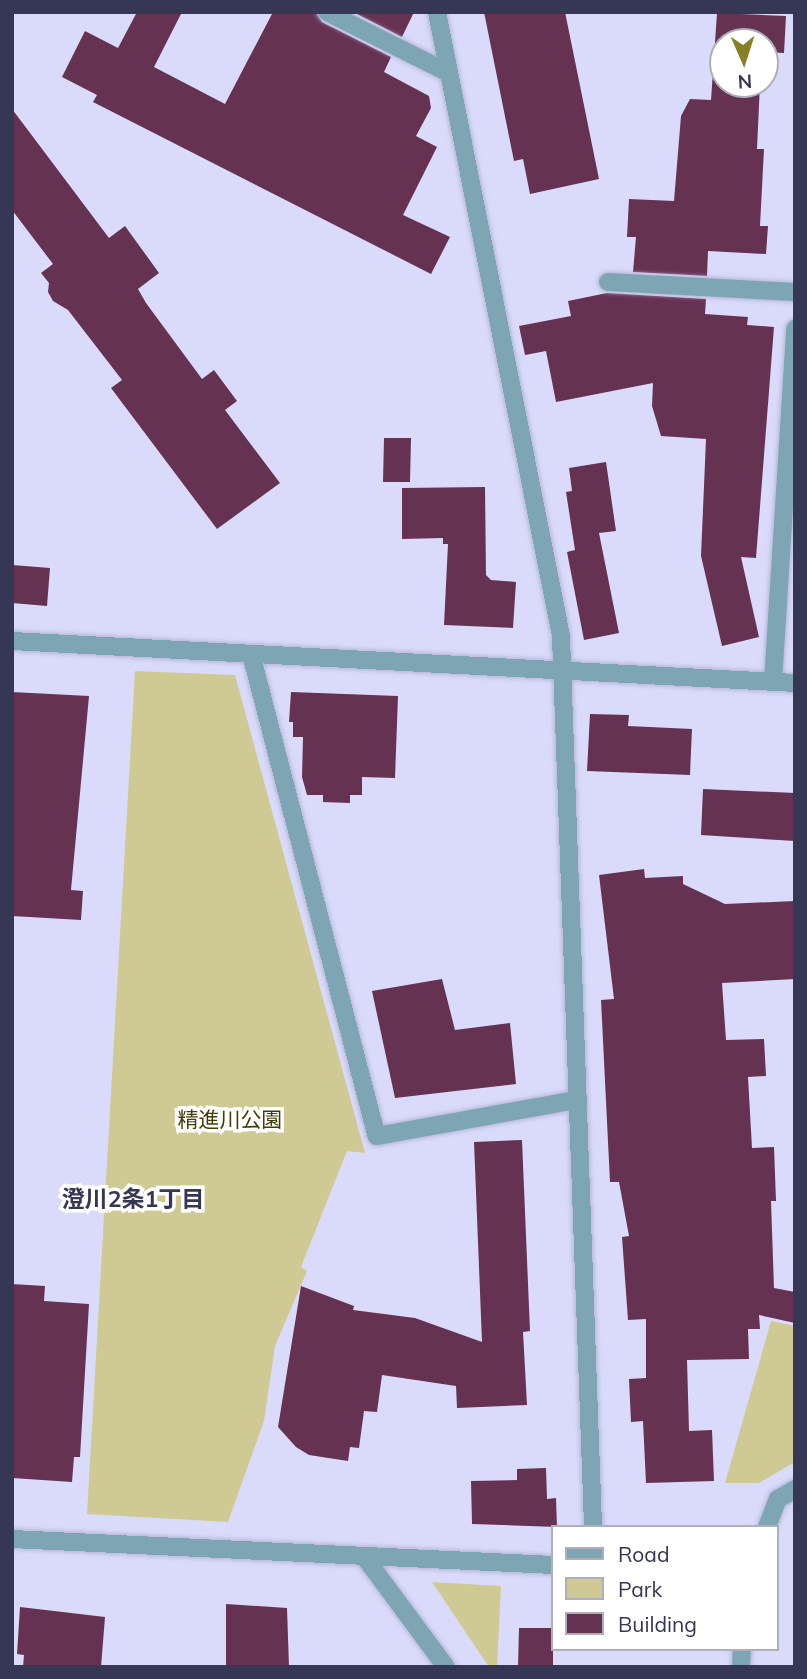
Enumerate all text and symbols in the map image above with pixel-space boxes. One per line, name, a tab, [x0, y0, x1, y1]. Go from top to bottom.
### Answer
north arrow	[709, 28, 779, 98]
text: N	[737, 70, 753, 94]
park label: 精進川公園	[178, 1106, 282, 1132]
district label: 澄川2条1丁目	[62, 1185, 204, 1213]
legend	[552, 1525, 779, 1651]
text: Road	[618, 1541, 669, 1567]
text: Park	[618, 1576, 662, 1602]
text: Building	[618, 1611, 697, 1637]

